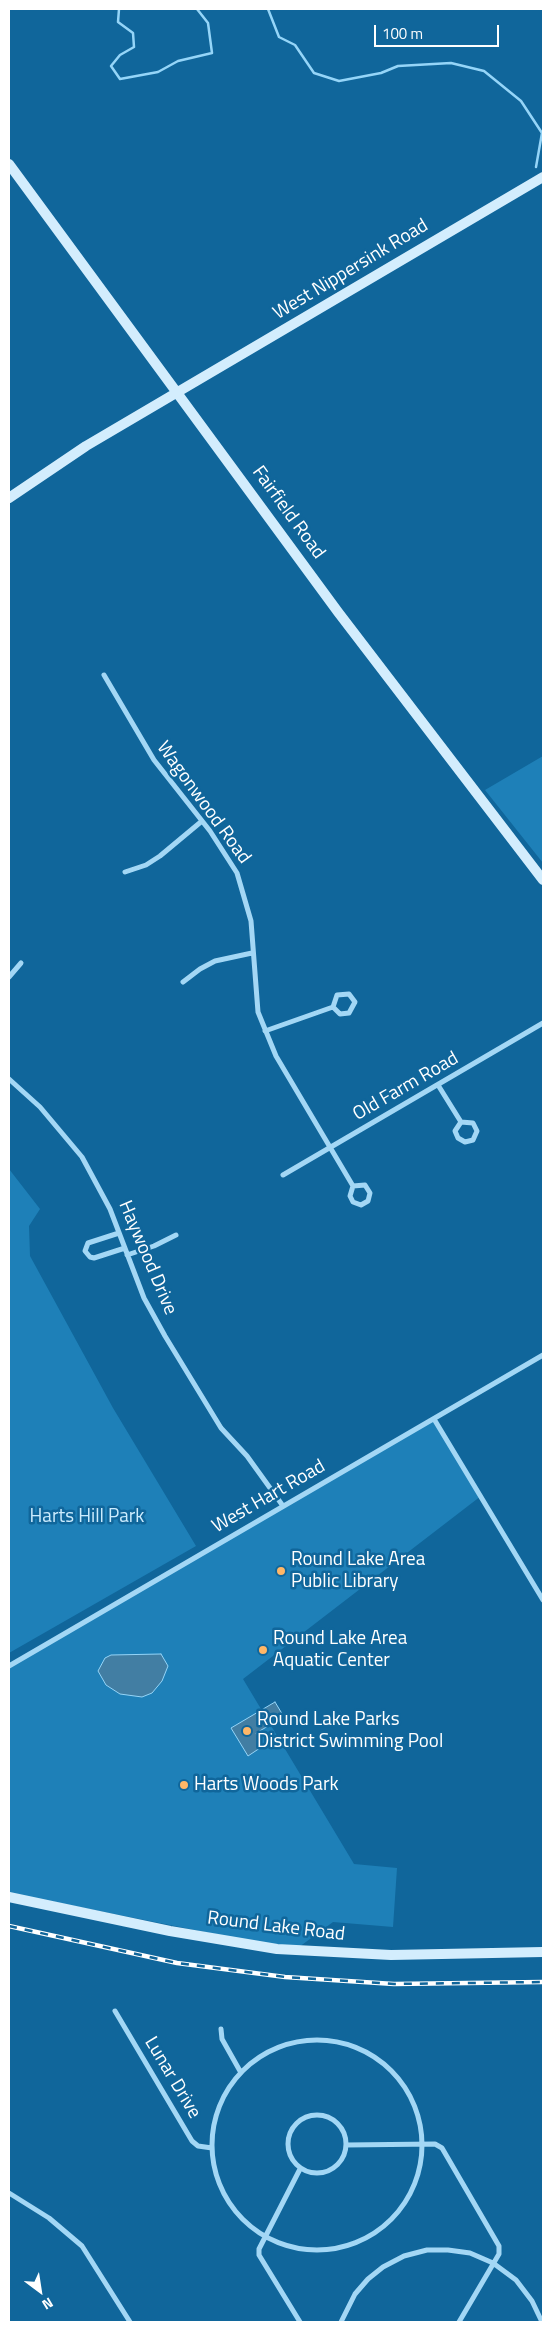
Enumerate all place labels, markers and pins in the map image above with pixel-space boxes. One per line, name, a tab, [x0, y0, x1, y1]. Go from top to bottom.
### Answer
place label: Round Lake Area Public Library	[291, 1549, 425, 1593]
marker: Round Lake Area Public Library	[275, 1565, 287, 1577]
place label: Round Lake Area Aquatic Center	[273, 1628, 407, 1672]
marker: Round Lake Area Aquatic Center	[257, 1644, 269, 1656]
place label: Round Lake Parks District Swimming Pool	[257, 1709, 443, 1753]
marker: Round Lake Parks District Swimming Pool	[241, 1725, 253, 1737]
place label: Harts Woods Park	[194, 1774, 339, 1796]
marker: Harts Woods Park	[178, 1779, 190, 1791]

